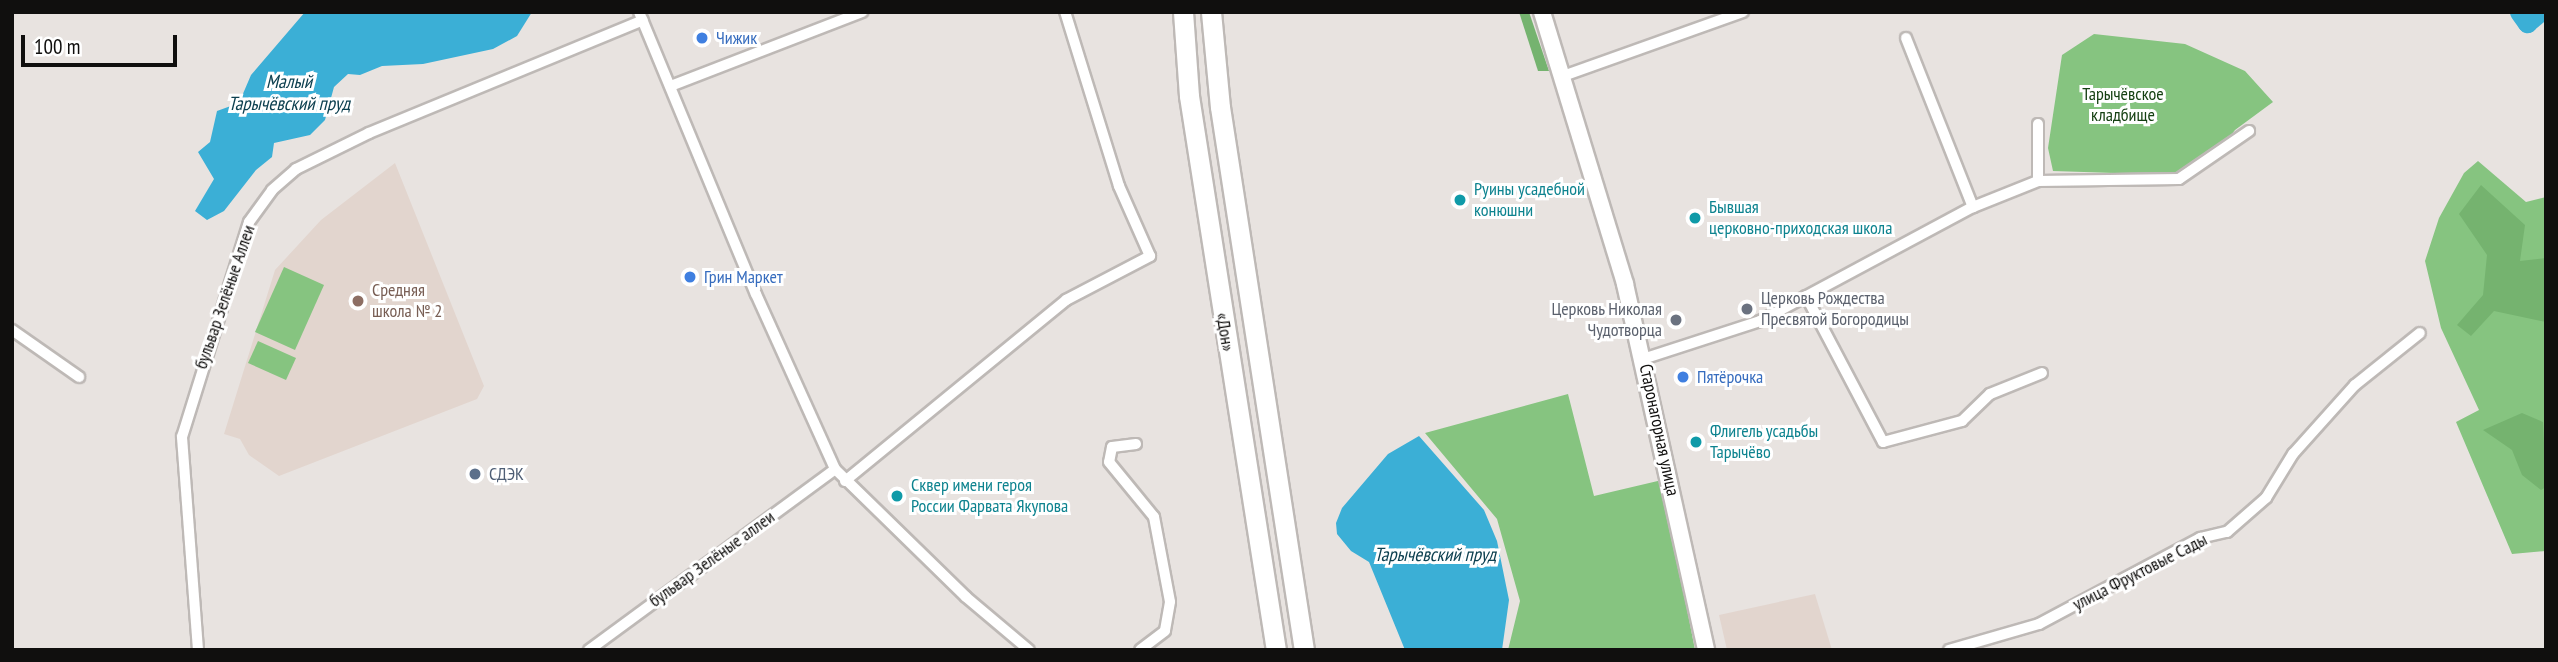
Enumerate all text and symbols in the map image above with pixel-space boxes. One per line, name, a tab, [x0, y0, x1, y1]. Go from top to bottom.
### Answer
scale bar	[24, 21, 180, 65]
place label: Чижик	[716, 27, 757, 49]
marker: Чижик	[694, 30, 710, 46]
text: 100 m	[34, 33, 80, 60]
water label: Малый Тарычёвский пруд	[228, 71, 350, 115]
park label: Тарычёвское кладбище	[2082, 84, 2164, 126]
place label: Руины усадебной конюшни	[1474, 179, 1585, 222]
marker: Руины усадебной конюшни	[1452, 192, 1468, 208]
place label: Бывшая церковно-приходская школа	[1709, 197, 1892, 240]
marker: Бывшая церковно-приходская школа	[1687, 210, 1703, 226]
street label: бульвар Зелёные Аллеи	[190, 222, 260, 372]
place label: Грин Маркет	[704, 266, 783, 288]
marker: Грин Маркет	[682, 269, 698, 285]
place label: Средняя школа № 2	[372, 280, 442, 322]
place label: Церковь Рождества Пресвятой Богородицы	[1761, 288, 1909, 330]
marker: Средняя школа № 2	[350, 293, 366, 309]
place label: Церковь Николая Чудотворца	[1551, 299, 1662, 342]
marker: Церковь Рождества Пресвятой Богородицы	[1739, 301, 1755, 317]
street label: «Дон»	[1211, 311, 1239, 353]
marker: Церковь Николая Чудотворца	[1668, 312, 1684, 328]
street label: Старонагорная улица	[1634, 362, 1684, 498]
place label: Пятёрочка	[1697, 366, 1763, 388]
marker: Пятёрочка	[1675, 369, 1691, 385]
place label: Флигель усадьбы Тарычёво	[1710, 421, 1819, 464]
marker: Флигель усадьбы Тарычёво	[1688, 434, 1704, 450]
place label: СДЭК	[489, 463, 524, 485]
marker: СДЭК	[467, 466, 483, 482]
place label: Сквер имени героя России Фарвата Якупова	[911, 475, 1068, 518]
marker: Сквер имени героя России Фарвата Якупова	[889, 488, 905, 504]
street label: бульвар Зелёные аллеи	[645, 506, 779, 612]
street label: улица Фруктовые Сады	[2069, 529, 2211, 615]
water label: Тарычёвский пруд	[1374, 544, 1496, 566]

